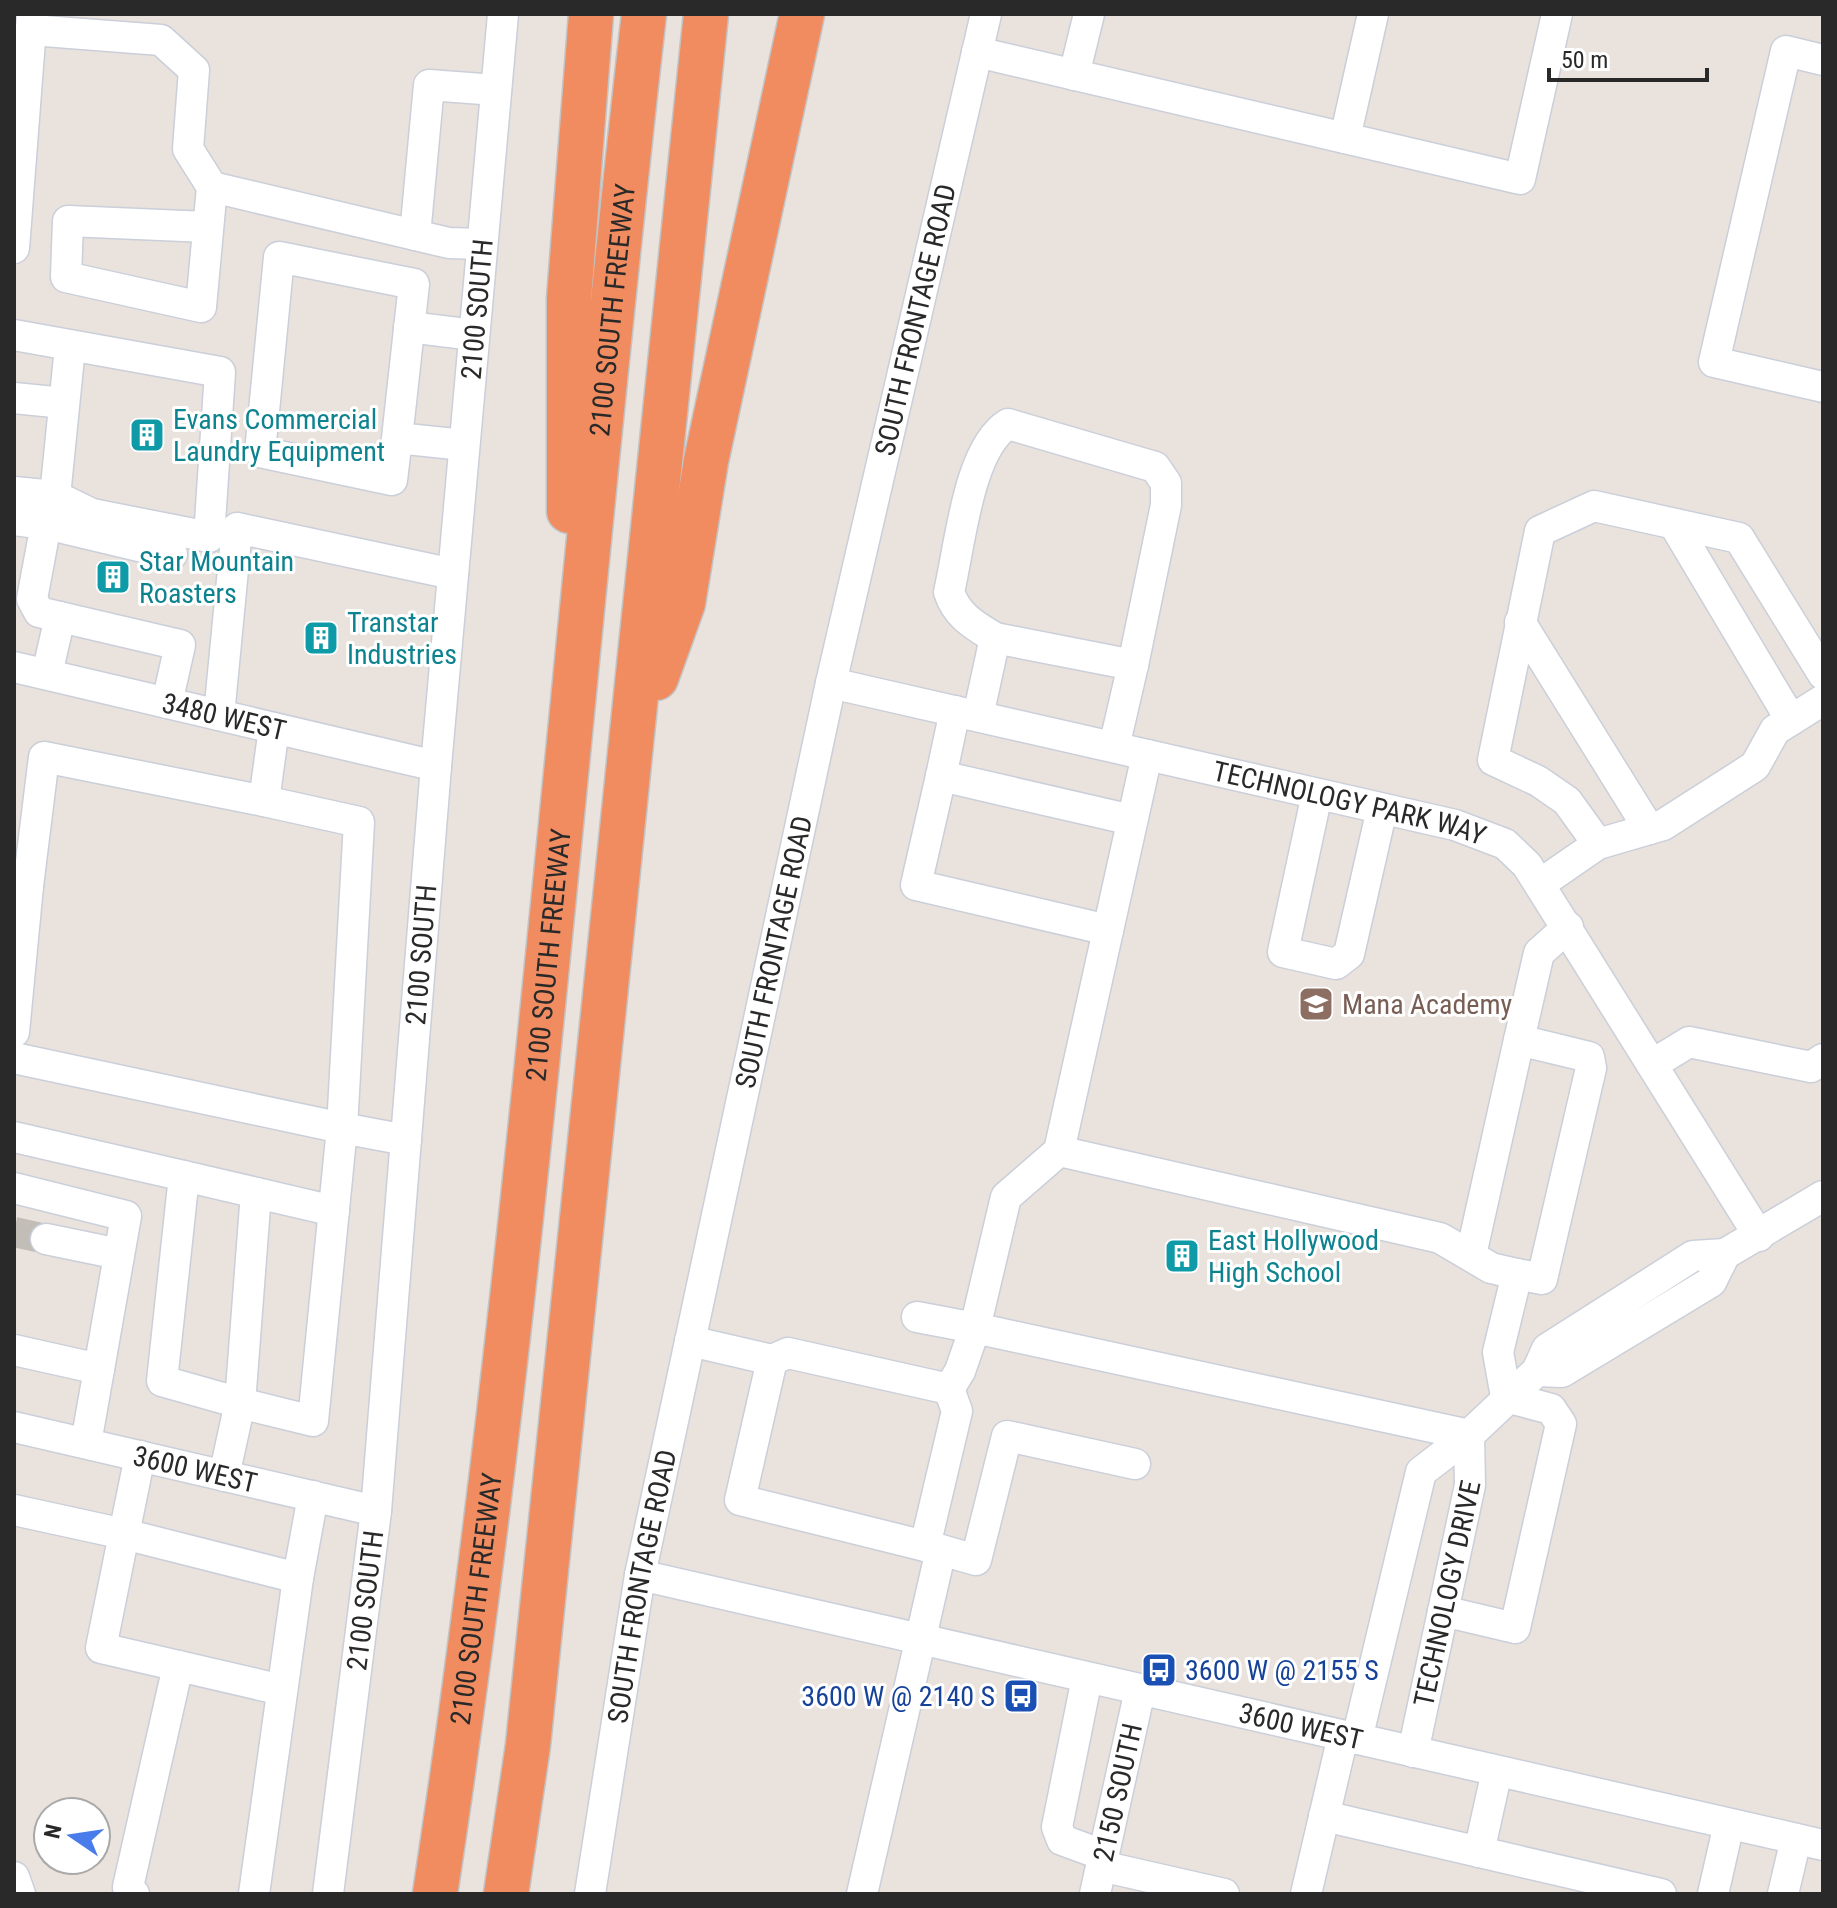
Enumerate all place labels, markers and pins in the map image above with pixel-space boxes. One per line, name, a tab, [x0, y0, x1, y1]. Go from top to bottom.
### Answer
place label: Evans Commercial Laundry Equipment	[173, 403, 385, 468]
building icon: Evans Commercial Laundry Equipment	[128, 416, 166, 454]
place label: Star Mountain Roasters	[139, 545, 294, 610]
building icon: Star Mountain Roasters	[94, 558, 132, 596]
place label: Transtar Industries	[347, 606, 457, 671]
building icon: Transtar Industries	[302, 619, 340, 657]
school or university icon: Mana Academy	[1297, 985, 1335, 1023]
place label: Mana Academy	[1342, 988, 1513, 1021]
place label: East Hollywood High School	[1208, 1224, 1379, 1289]
building icon: East Hollywood High School	[1163, 1237, 1201, 1275]
bus stop icon: 3600 W @ 2155 S	[1140, 1651, 1178, 1689]
place label: 3600 W @ 2155 S	[1185, 1654, 1379, 1687]
bus stop icon: 3600 W @ 2140 S	[1002, 1677, 1040, 1715]
place label: 3600 W @ 2140 S	[801, 1680, 995, 1713]

